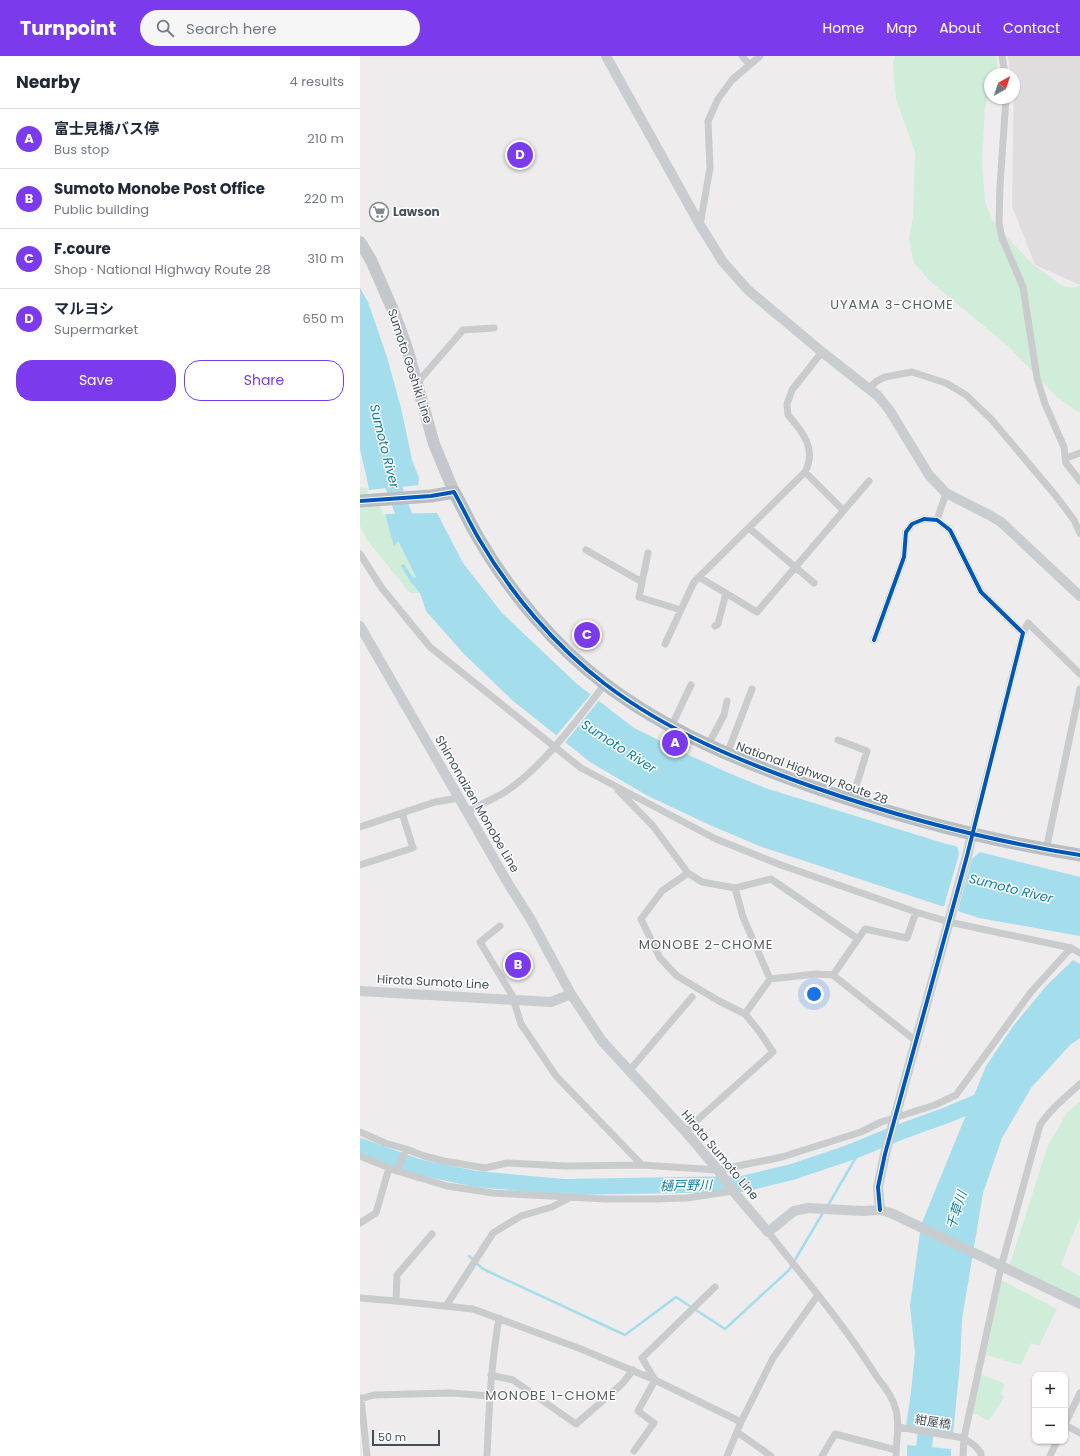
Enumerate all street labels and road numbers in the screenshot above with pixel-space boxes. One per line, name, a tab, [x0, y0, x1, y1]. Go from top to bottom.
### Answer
street label: Sumoto Goshiki Line	[384, 306, 437, 425]
street label: Shimonaizen Monobe Line	[431, 732, 524, 875]
street label: National Highway Route 28	[734, 737, 891, 808]
street label: Hirota Sumoto Line	[376, 970, 490, 993]
street label: Hirota Sumoto Line	[678, 1106, 763, 1203]
street label: 紺屋橋	[914, 1410, 952, 1433]

